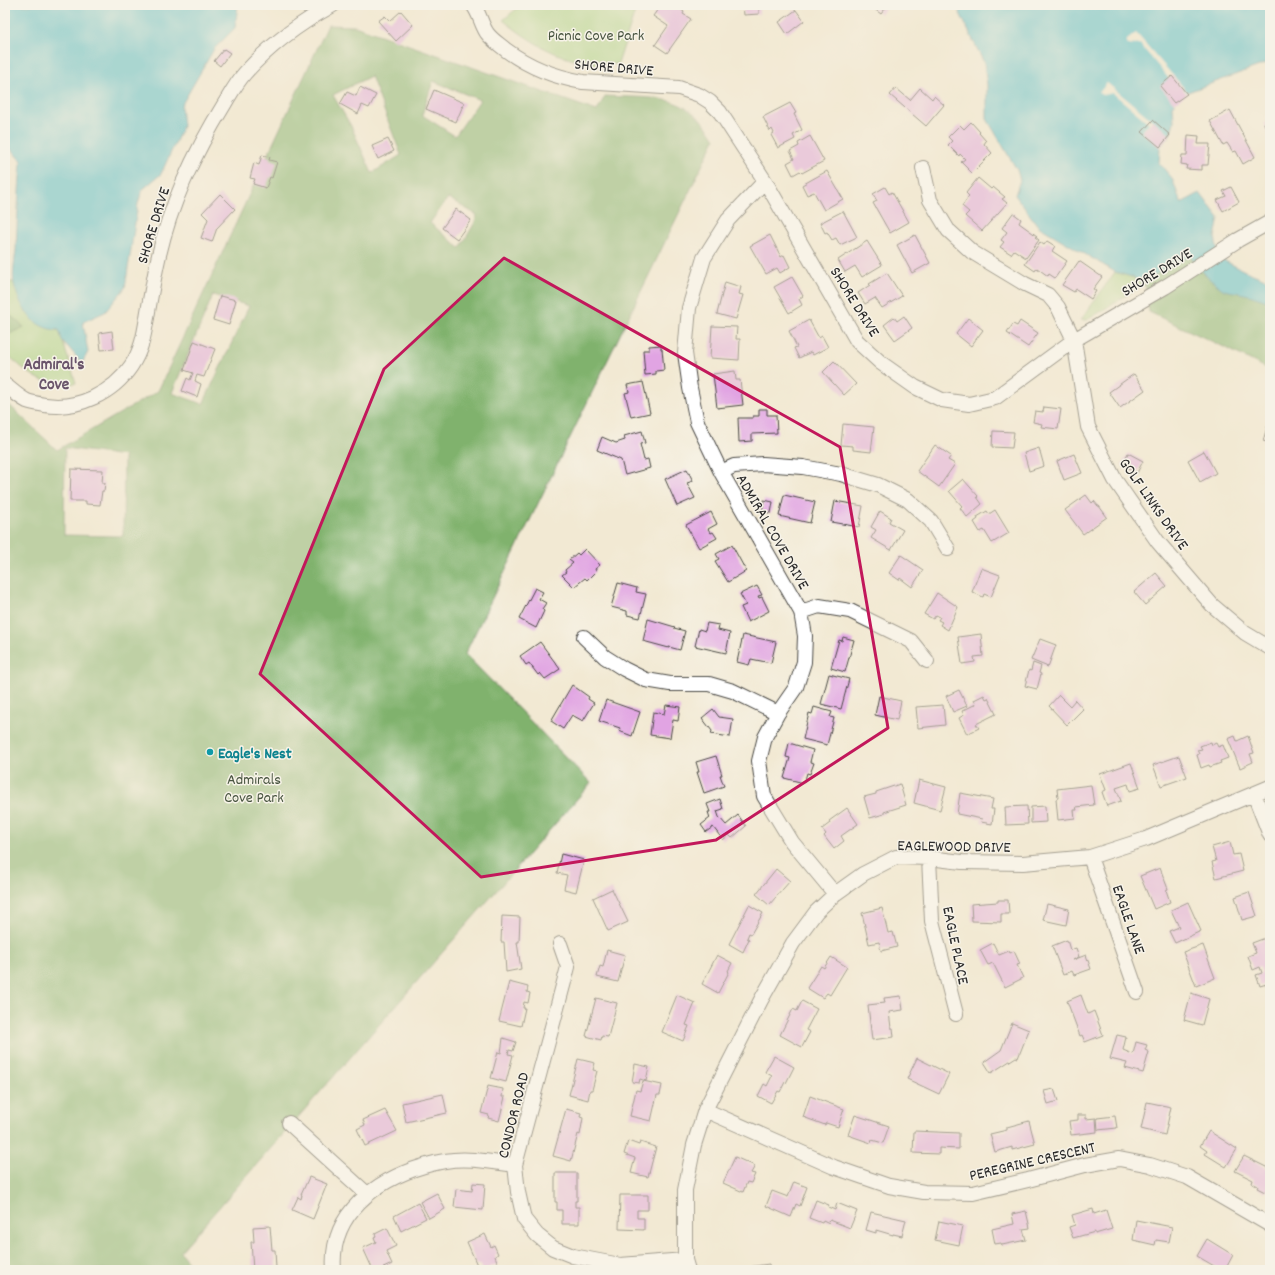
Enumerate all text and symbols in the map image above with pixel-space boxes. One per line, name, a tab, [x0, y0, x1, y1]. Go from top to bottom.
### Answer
park label: Picnic Cove Park	[548, 25, 644, 48]
street label: SHORE DRIVE	[573, 54, 655, 83]
street label: SHORE DRIVE	[132, 184, 177, 267]
street label: SHORE DRIVE	[1117, 243, 1198, 303]
street label: SHORE DRIVE	[823, 263, 885, 343]
district label: Admiral's Cove	[24, 354, 84, 398]
street label: GOLF LINKS DRIVE	[1113, 454, 1194, 556]
street label: ADMIRAL COVE DRIVE	[729, 470, 815, 595]
place label: Eagle's Nest	[218, 743, 292, 766]
marker: Eagle's Nest	[205, 747, 215, 757]
park label: Admirals Cove Park	[224, 769, 284, 810]
street label: EAGLEWOOD DRIVE	[897, 835, 1012, 860]
street label: EAGLE LANE	[1105, 882, 1150, 958]
street label: EAGLE PLACE	[935, 904, 974, 987]
street label: CONDOR ROAD	[493, 1070, 536, 1161]
street label: PEREGRINE CRESCENT	[967, 1137, 1098, 1188]

